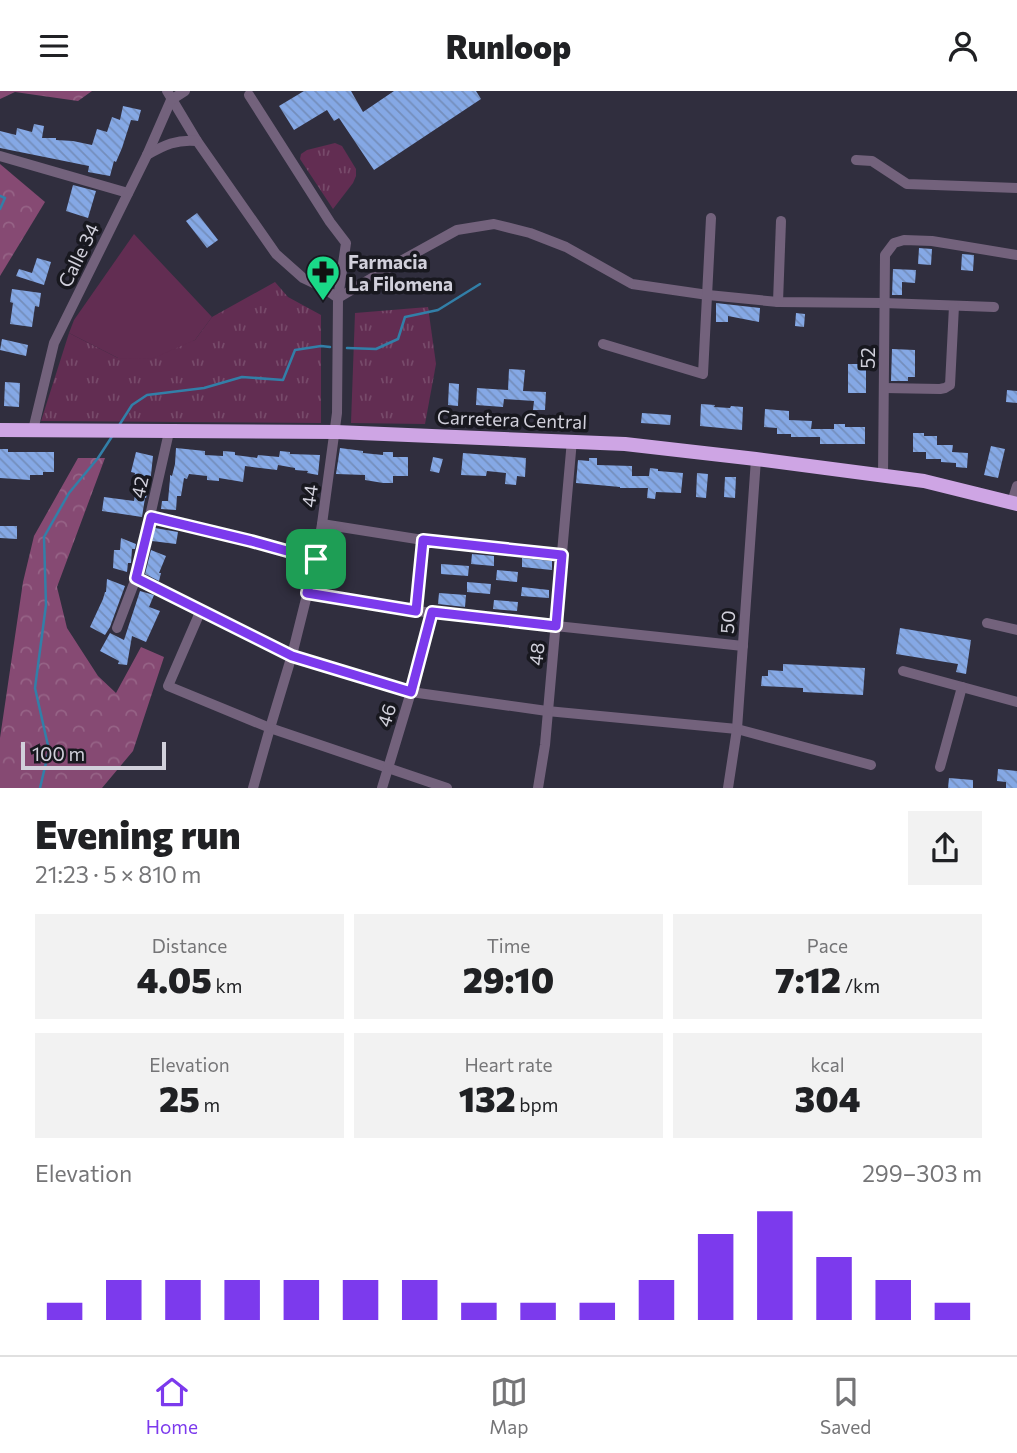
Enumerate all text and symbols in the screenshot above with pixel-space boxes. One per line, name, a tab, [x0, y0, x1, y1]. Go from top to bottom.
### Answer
text: Runloop	[446, 26, 571, 66]
icon: menu	[35, 27, 73, 65]
icon: person	[944, 27, 982, 65]
street label: Calle 34	[53, 219, 103, 291]
place label: Farmacia La Filomena	[348, 250, 453, 295]
pharmacy icon: Farmacia La Filomena	[304, 253, 342, 302]
street label: 52	[856, 347, 879, 369]
street label: Carretera Central	[437, 405, 587, 433]
street label: 42	[125, 474, 153, 500]
street label: 44	[296, 483, 322, 509]
pin	[286, 529, 346, 589]
icon: arrive	[297, 540, 335, 578]
street label: 50	[715, 610, 739, 634]
street label: 48	[523, 641, 549, 667]
street label: 46	[372, 701, 400, 729]
scale bar	[21, 739, 166, 771]
text: 100 m	[32, 742, 85, 765]
text: Evening run	[35, 810, 241, 857]
button: share	[908, 811, 982, 885]
text: 21:23 · 5 × 810 m	[35, 860, 201, 888]
text: Distance	[152, 934, 227, 957]
text: Time	[487, 934, 530, 957]
text: Pace	[807, 934, 848, 957]
text: 4.05	[137, 957, 212, 1000]
text: 29:10	[463, 957, 554, 1000]
text: 7:12	[775, 957, 841, 1000]
text: km	[212, 974, 242, 997]
text: /km	[841, 974, 880, 997]
text: Elevation	[149, 1053, 230, 1076]
text: Heart rate	[464, 1053, 553, 1076]
text: kcal	[810, 1053, 845, 1076]
text: 25	[159, 1076, 200, 1119]
text: 132	[459, 1076, 516, 1119]
text: 304	[795, 1076, 860, 1119]
text: m	[200, 1093, 220, 1116]
text: bpm	[516, 1093, 558, 1116]
text: Elevation	[35, 1159, 132, 1187]
text: 299–303 m	[862, 1159, 982, 1187]
tab: Home	[146, 1373, 198, 1438]
tab: Map	[489, 1373, 529, 1438]
tab: Saved	[820, 1373, 871, 1438]

